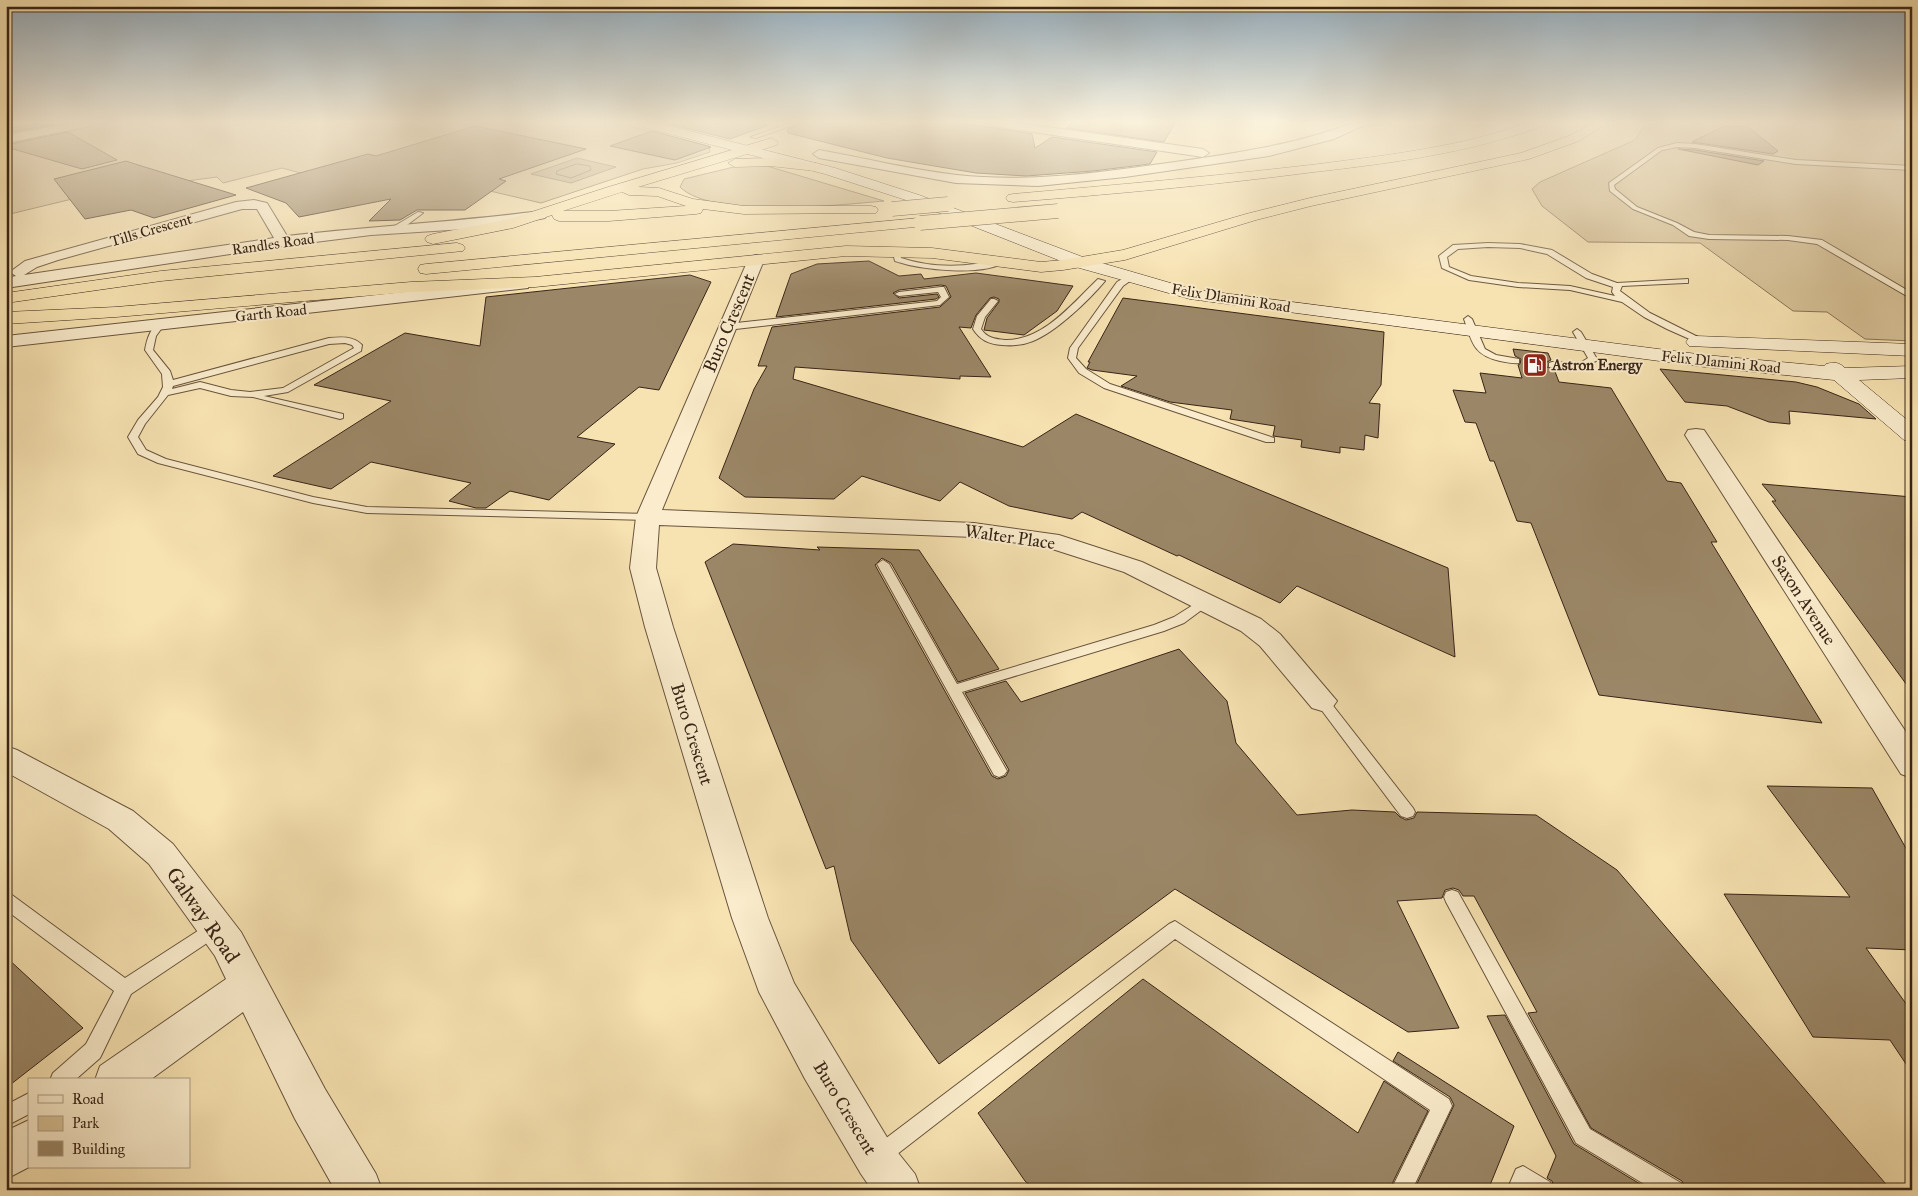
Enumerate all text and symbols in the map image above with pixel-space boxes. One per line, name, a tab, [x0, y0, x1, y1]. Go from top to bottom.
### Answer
street label: Tills Crescent	[108, 209, 195, 250]
street label: Randles Road	[230, 229, 316, 259]
street label: Buro Crescent	[698, 270, 760, 376]
street label: Felix Dlamini Road	[1170, 280, 1292, 316]
street label: Garth Road	[234, 300, 308, 326]
street label: Felix Dlamini Road	[1660, 347, 1782, 377]
fuel station icon: Astron Energy	[1522, 352, 1548, 378]
place label: Astron Energy	[1551, 356, 1643, 375]
street label: Walter Place	[963, 520, 1057, 554]
street label: Saxon Avenue	[1767, 551, 1841, 649]
street label: Buro Crescent	[666, 680, 718, 788]
street label: Galway Road	[160, 862, 246, 968]
street label: Buro Crescent	[808, 1057, 882, 1159]
legend	[28, 1078, 190, 1168]
text: Road	[72, 1090, 104, 1108]
text: Park	[72, 1114, 99, 1132]
text: Building	[72, 1140, 126, 1158]

